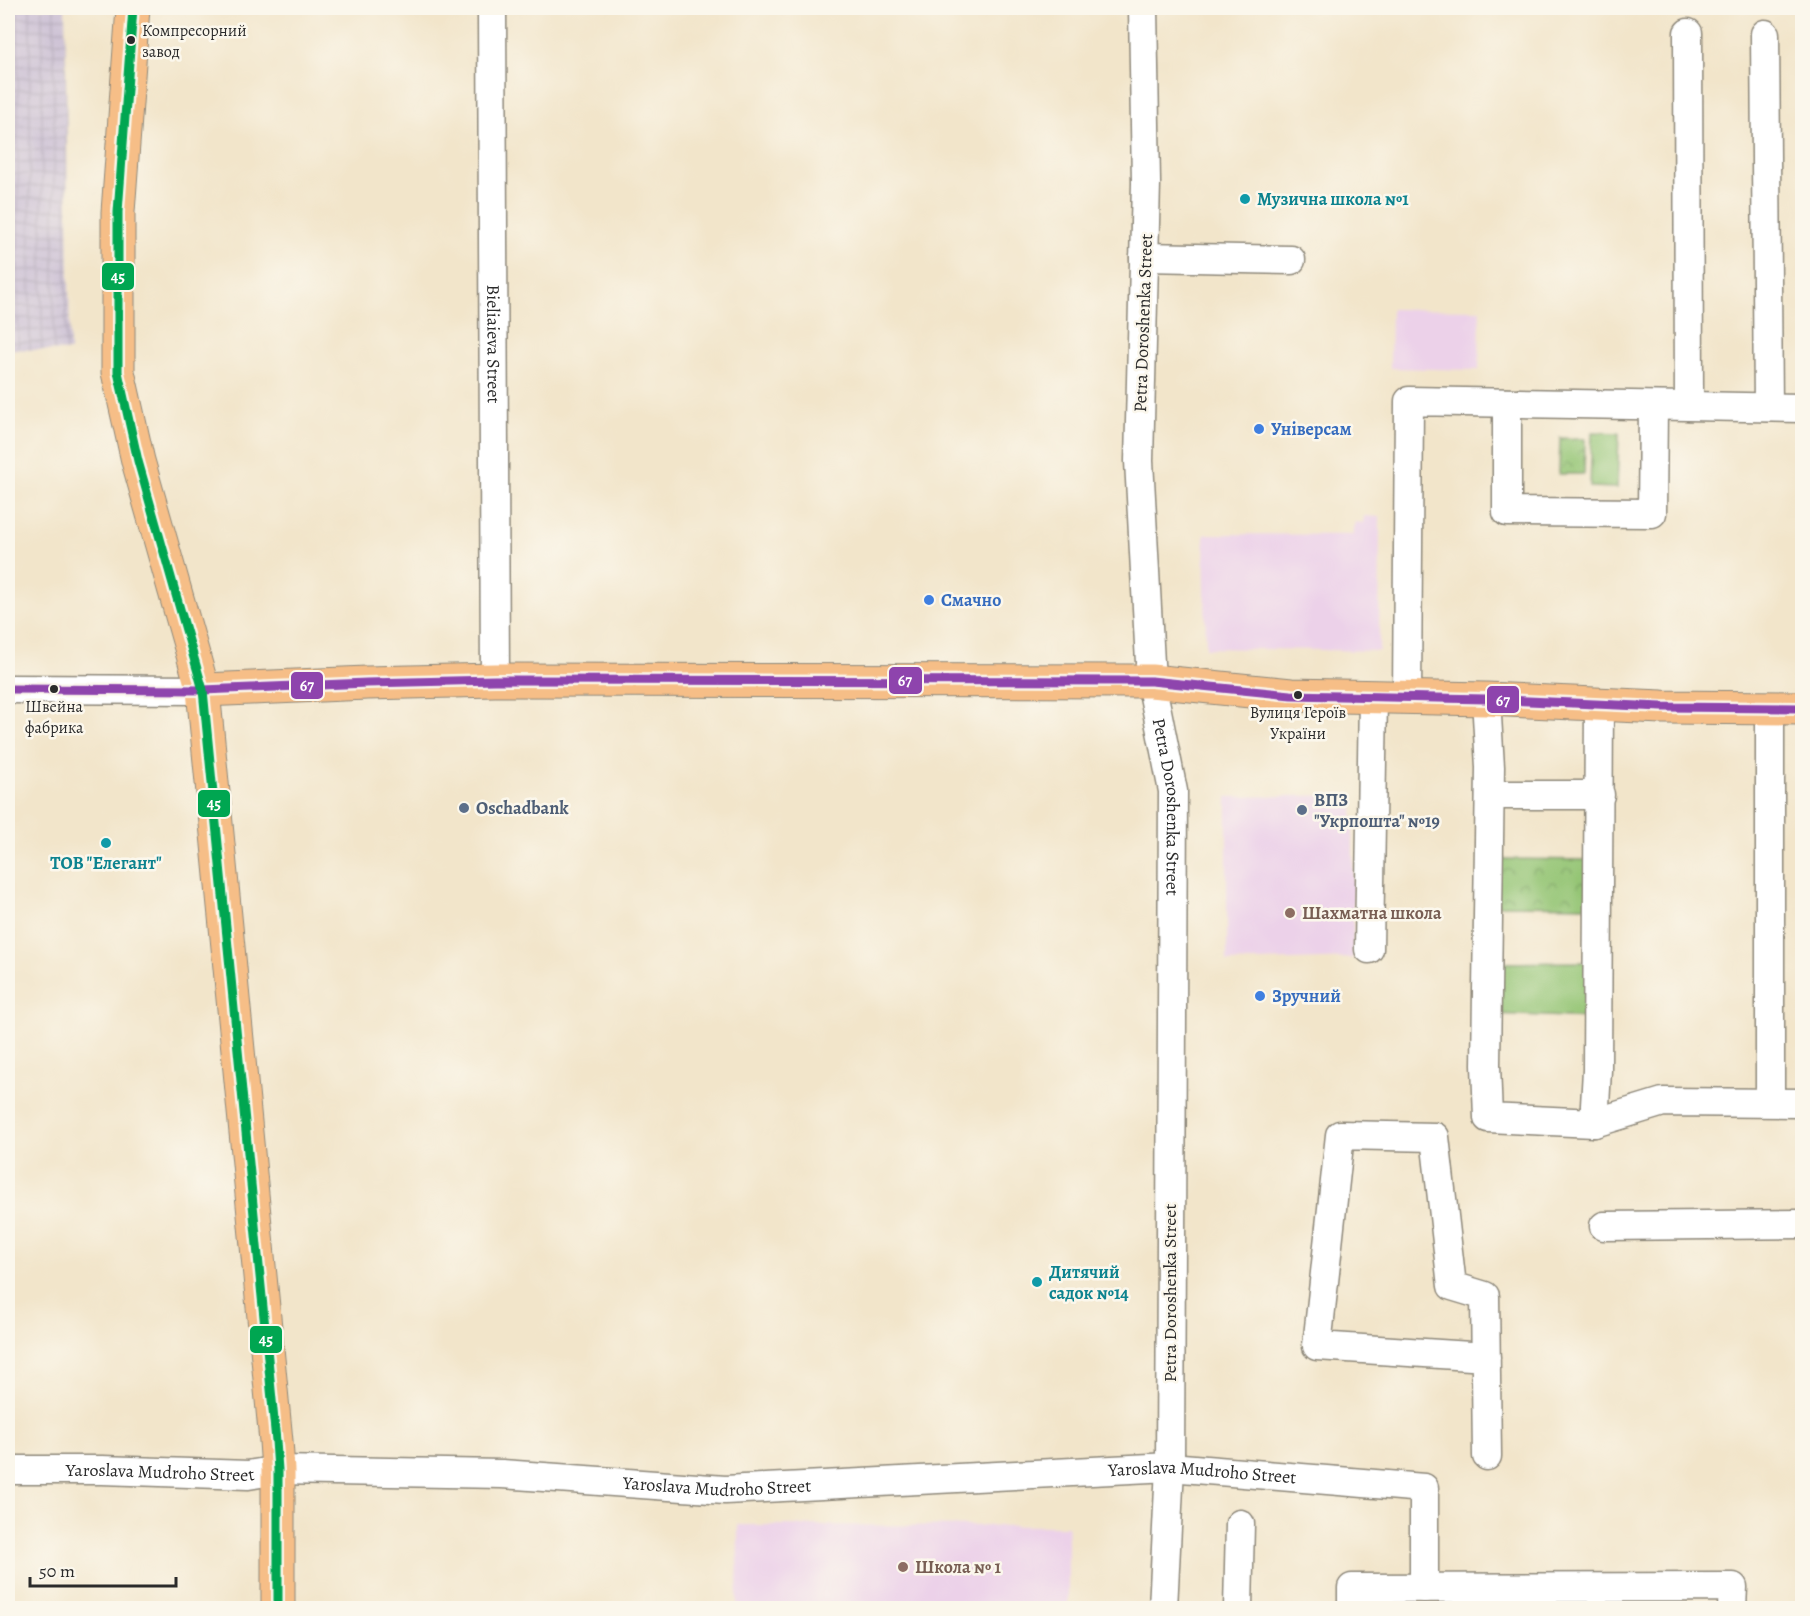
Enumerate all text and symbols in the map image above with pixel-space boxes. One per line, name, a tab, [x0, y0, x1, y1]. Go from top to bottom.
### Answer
place label: Компресорний завод	[142, 20, 247, 63]
marker: Компресорний завод	[125, 34, 137, 46]
place label: Музична школа №1	[1257, 187, 1409, 211]
marker: Музична школа №1	[1238, 192, 1252, 206]
street label: Petra Doroshenka Street	[1128, 233, 1158, 413]
line badge: 45	[101, 262, 135, 291]
text: 45	[111, 266, 125, 288]
street label: Bieliaieva Street	[481, 285, 506, 403]
place label: Універсам	[1271, 417, 1352, 441]
marker: Універсам	[1252, 422, 1266, 436]
place label: Смачно	[941, 588, 1001, 612]
marker: Смачно	[922, 593, 936, 607]
line badge: 67	[888, 666, 923, 695]
text: 67	[898, 670, 912, 692]
line badge: 67	[290, 671, 324, 700]
text: 67	[300, 675, 314, 697]
marker: Швейна фабрика	[48, 683, 60, 695]
line badge: 67	[1486, 685, 1520, 714]
marker: Вулиця Героїв України	[1292, 689, 1304, 701]
text: 67	[1496, 690, 1510, 712]
place label: Швейна фабрика	[25, 696, 84, 739]
place label: Вулиця Героїв України	[1250, 702, 1346, 745]
street label: Petra Doroshenka Street	[1147, 716, 1185, 896]
place label: ВПЗ "Укрпошта" №19	[1314, 788, 1440, 833]
line badge: 45	[197, 789, 231, 818]
text: 45	[207, 793, 221, 815]
place label: Oschadbank	[476, 796, 569, 820]
marker: Oschadbank	[457, 801, 471, 815]
marker: ВПЗ "Укрпошта" №19	[1295, 803, 1309, 817]
marker: ТОВ "Елегант"	[99, 836, 113, 850]
place label: ТОВ "Елегант"	[50, 851, 162, 875]
place label: Шахматна школа	[1302, 901, 1442, 925]
marker: Шахматна школа	[1283, 906, 1297, 920]
place label: Зручний	[1272, 984, 1341, 1008]
marker: Зручний	[1253, 989, 1267, 1003]
street label: Petra Doroshenka Street	[1158, 1204, 1182, 1382]
place label: Дитячий садок №14	[1049, 1260, 1129, 1305]
marker: Дитячий садок №14	[1030, 1275, 1044, 1289]
line badge: 45	[249, 1325, 283, 1354]
text: 45	[259, 1329, 273, 1351]
street label: Yaroslava Mudroho Street	[1106, 1455, 1297, 1489]
street label: Yaroslava Mudroho Street	[65, 1458, 256, 1487]
street label: Yaroslava Mudroho Street	[621, 1471, 812, 1502]
scale bar	[30, 1550, 176, 1588]
place label: Школа № 1	[915, 1555, 1001, 1579]
text: 50 m	[39, 1559, 75, 1583]
marker: Школа № 1	[896, 1560, 910, 1574]

